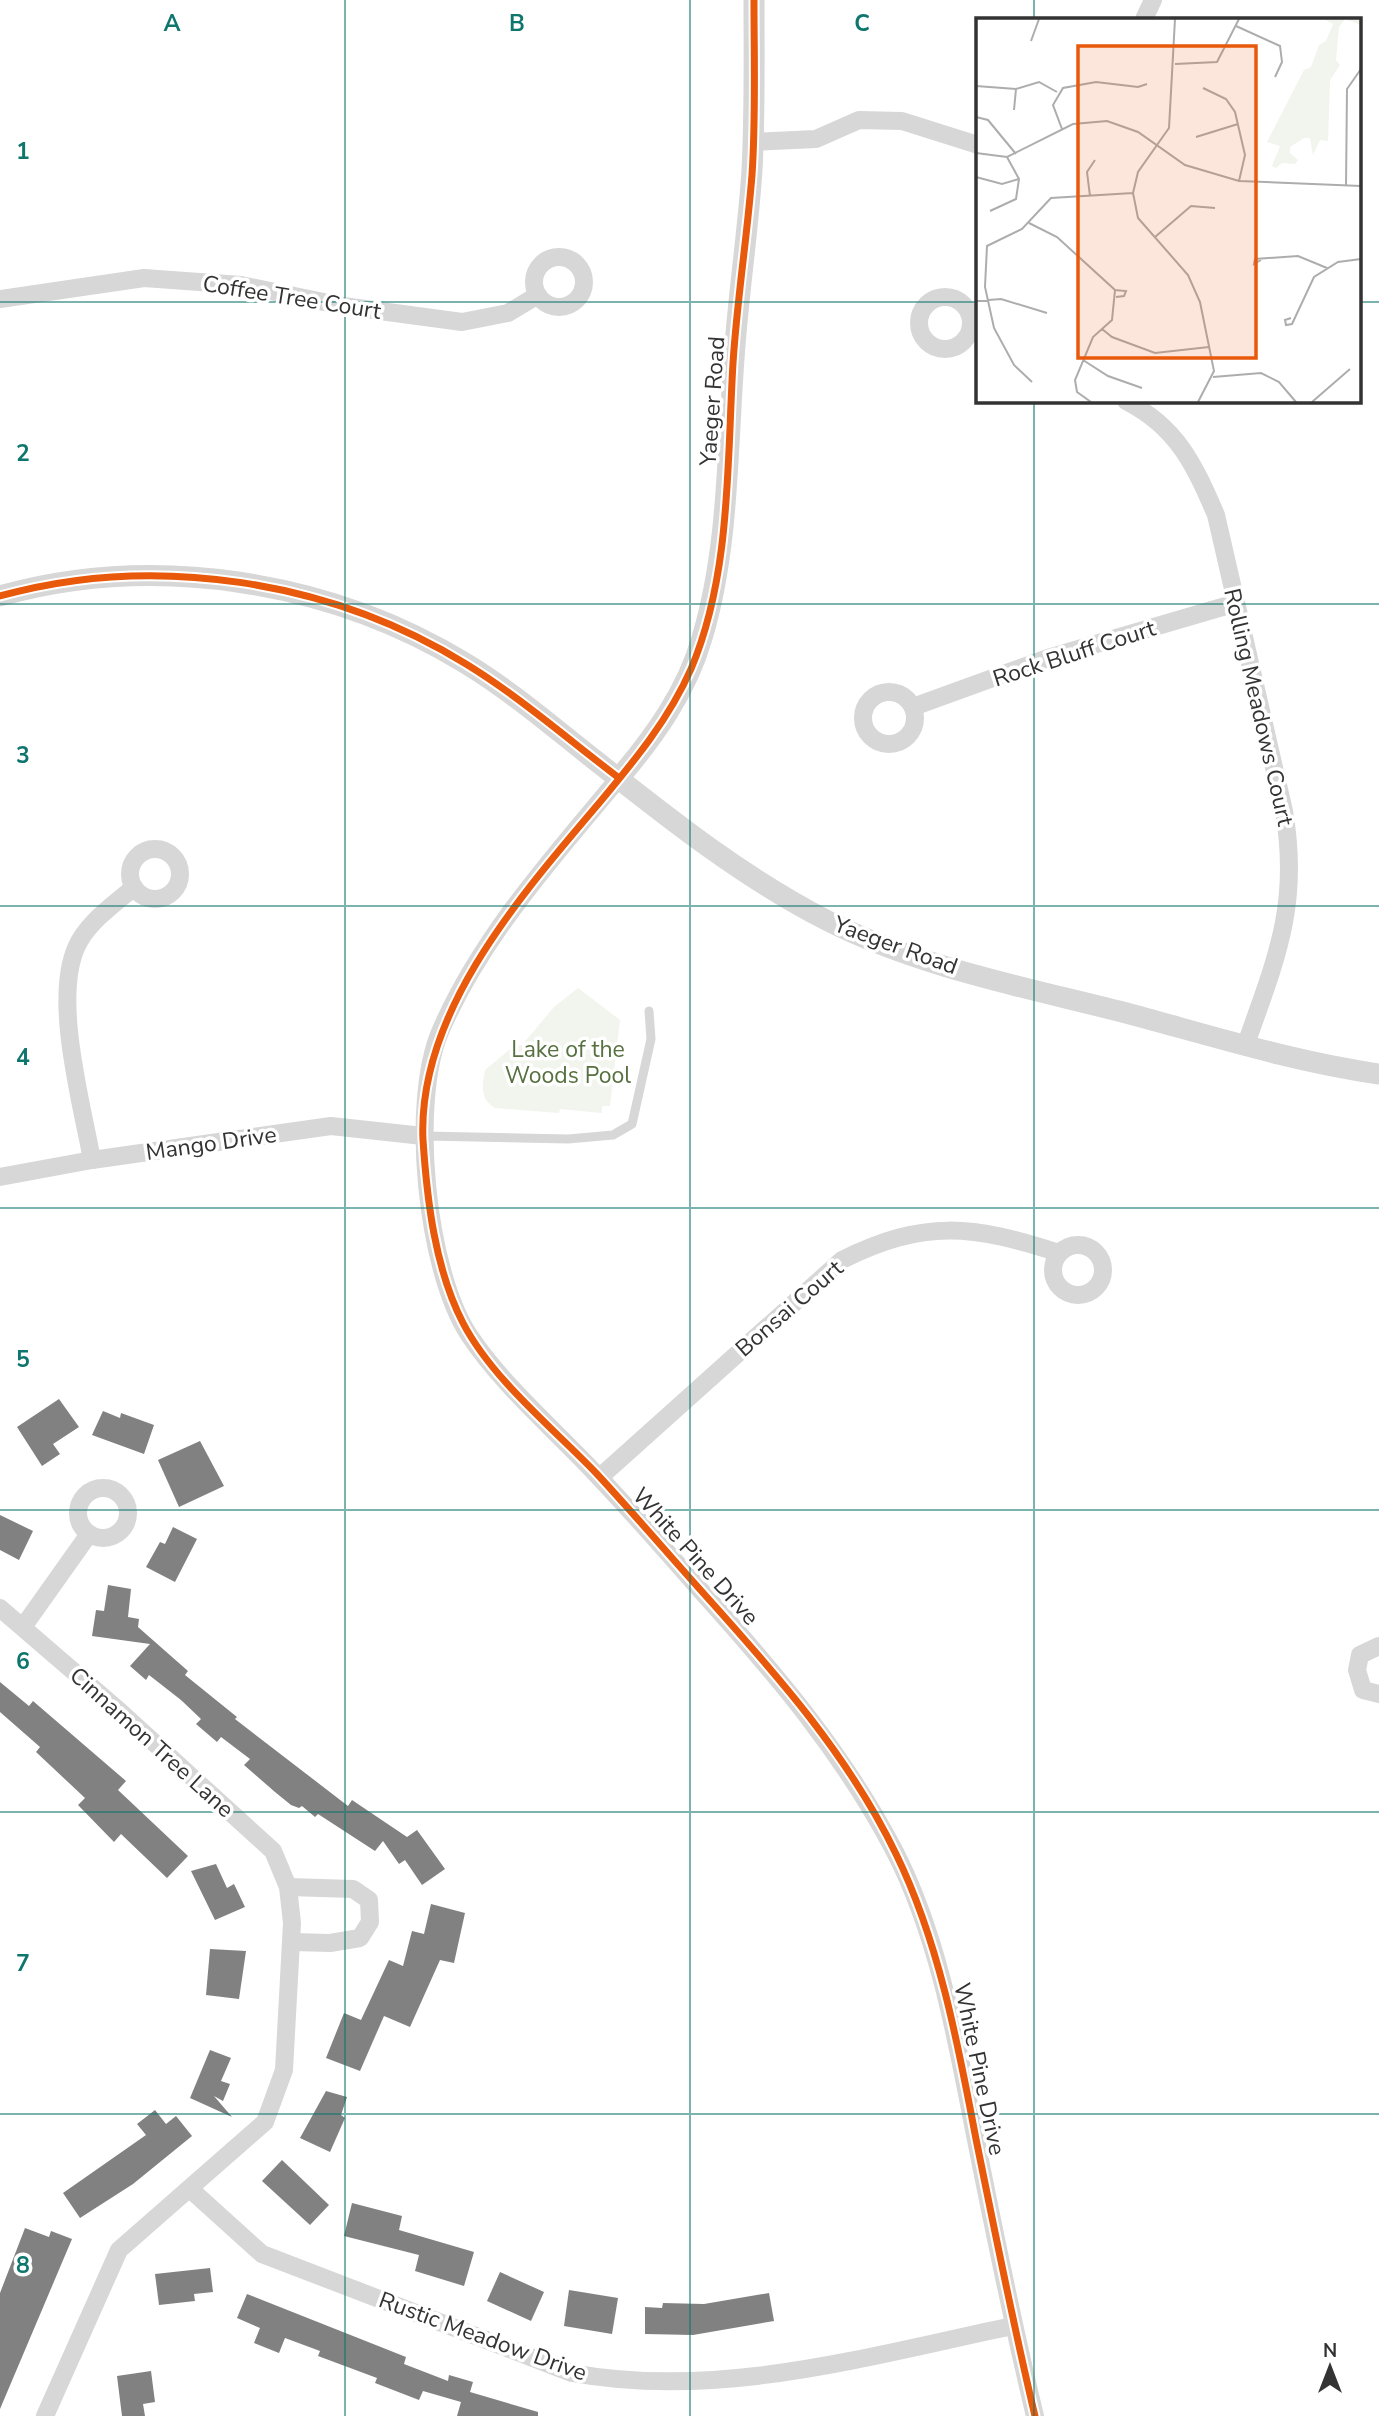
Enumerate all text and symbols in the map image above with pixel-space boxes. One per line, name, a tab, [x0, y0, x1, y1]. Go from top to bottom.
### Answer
text: A	[163, 8, 181, 39]
text: B	[509, 8, 525, 39]
text: C	[854, 8, 870, 39]
inset map	[976, 18, 1362, 402]
text: 1	[16, 136, 30, 167]
street label: Coffee Tree Court	[201, 268, 384, 327]
street label: Yaeger Road	[692, 335, 732, 468]
text: 2	[16, 438, 30, 469]
street label: Rolling Meadows Court	[1216, 585, 1301, 830]
street label: Rock Bluff Court	[989, 612, 1160, 694]
text: 3	[16, 740, 30, 771]
street label: Yaeger Road	[829, 908, 962, 982]
park label: Lake of the Woods Pool	[505, 1034, 631, 1091]
text: 4	[16, 1042, 30, 1073]
street label: Mango Drive	[144, 1119, 278, 1168]
street label: Bonsai Court	[729, 1252, 850, 1364]
text: 5	[16, 1344, 30, 1375]
street label: White Pine Drive	[625, 1481, 766, 1632]
text: 6	[16, 1646, 30, 1677]
street label: Cinnamon Tree Lane	[63, 1660, 240, 1825]
text: 7	[16, 1948, 30, 1979]
street label: White Pine Drive	[946, 1980, 1013, 2158]
text: 8	[16, 2250, 30, 2281]
street label: Rustic Meadow Drive	[375, 2284, 591, 2389]
north arrow	[1295, 2332, 1365, 2402]
text: N	[1323, 2338, 1337, 2364]

